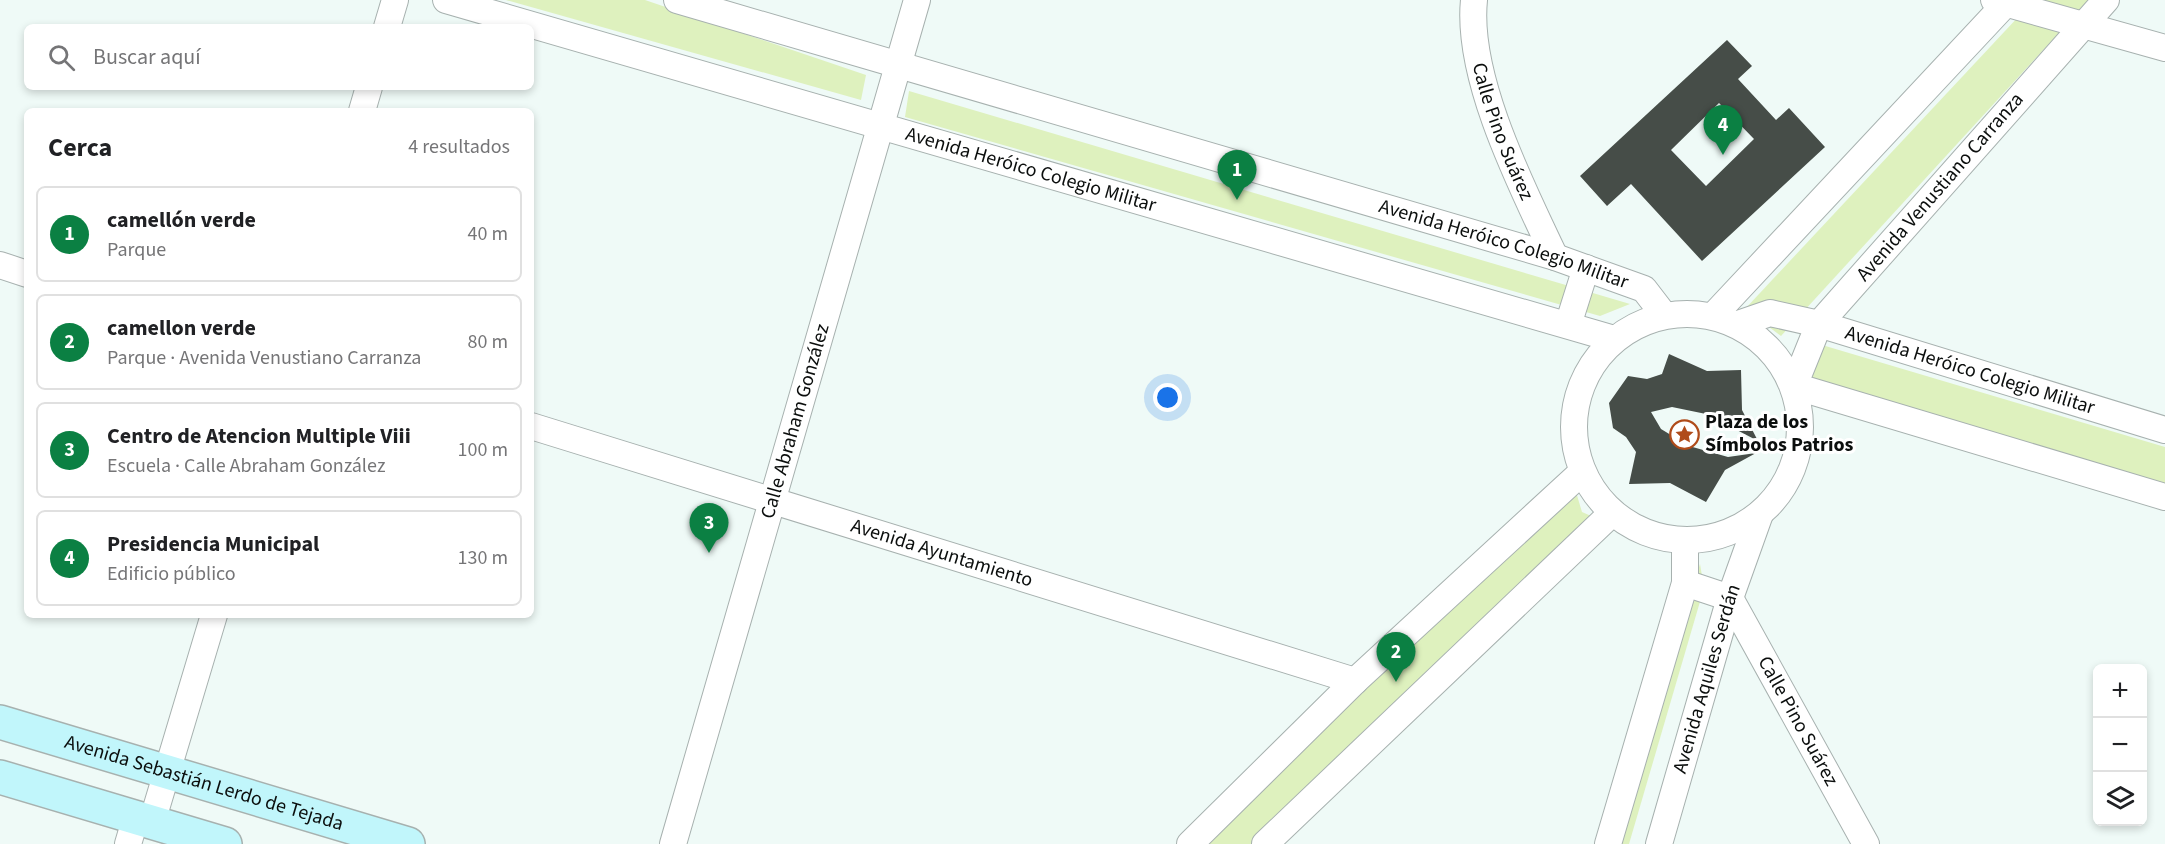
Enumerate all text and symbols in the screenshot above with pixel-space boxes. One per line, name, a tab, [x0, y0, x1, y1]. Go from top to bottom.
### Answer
search box	[24, 24, 534, 90]
icon: search	[45, 41, 78, 74]
text: Buscar aquí	[93, 41, 201, 73]
street label: Calle Pino Suárez	[1465, 60, 1540, 205]
street label: Avenida Venustiano Carranza	[1850, 86, 2030, 288]
pin: 4	[1704, 106, 1742, 155]
street label: Avenida Heróico Colegio Militar	[902, 120, 1160, 219]
text: Cerca	[48, 129, 112, 166]
text: 4 resultados	[408, 133, 510, 161]
pin: 1	[1218, 150, 1256, 200]
street label: Avenida Heróico Colegio Militar	[1376, 192, 1632, 296]
text: camellón verde	[107, 204, 256, 236]
text: 1	[64, 220, 75, 248]
text: 40 m	[468, 220, 508, 248]
text: Parque	[107, 236, 166, 264]
text: camellon verde	[107, 312, 256, 344]
street label: Avenida Heróico Colegio Militar	[1842, 319, 2098, 422]
street label: Calle Abraham González	[754, 321, 837, 522]
text: 2	[64, 328, 75, 356]
text: 80 m	[468, 328, 508, 356]
text: Parque · Avenida Venustiano Carranza	[107, 344, 421, 372]
your location	[1153, 383, 1182, 412]
place label: Plaza de los Símbolos Patrios	[1705, 408, 1853, 459]
place icon: Plaza de los Símbolos Patrios	[1668, 418, 1700, 450]
text: Centro de Atencion Multiple Viii	[107, 420, 411, 452]
text: 3	[64, 436, 75, 464]
text: 100 m	[458, 436, 508, 464]
text: Escuela · Calle Abraham González	[107, 452, 385, 480]
pin: 3	[690, 504, 728, 553]
street label: Avenida Ayuntamiento	[847, 512, 1036, 594]
text: Presidencia Municipal	[107, 528, 319, 560]
text: 4	[64, 544, 75, 572]
text: 130 m	[458, 544, 508, 572]
text: Edificio público	[107, 560, 236, 588]
street label: Avenida Aquiles Serdán	[1666, 580, 1748, 777]
pin: 2	[1376, 632, 1416, 682]
street label: Calle Pino Suárez	[1751, 651, 1845, 791]
map controls	[2093, 664, 2147, 826]
button: +	[2093, 664, 2147, 718]
button: −	[2093, 718, 2147, 772]
street label: Avenida Sebastián Lerdo de Tejada	[61, 728, 347, 838]
button: layers	[2093, 772, 2147, 826]

